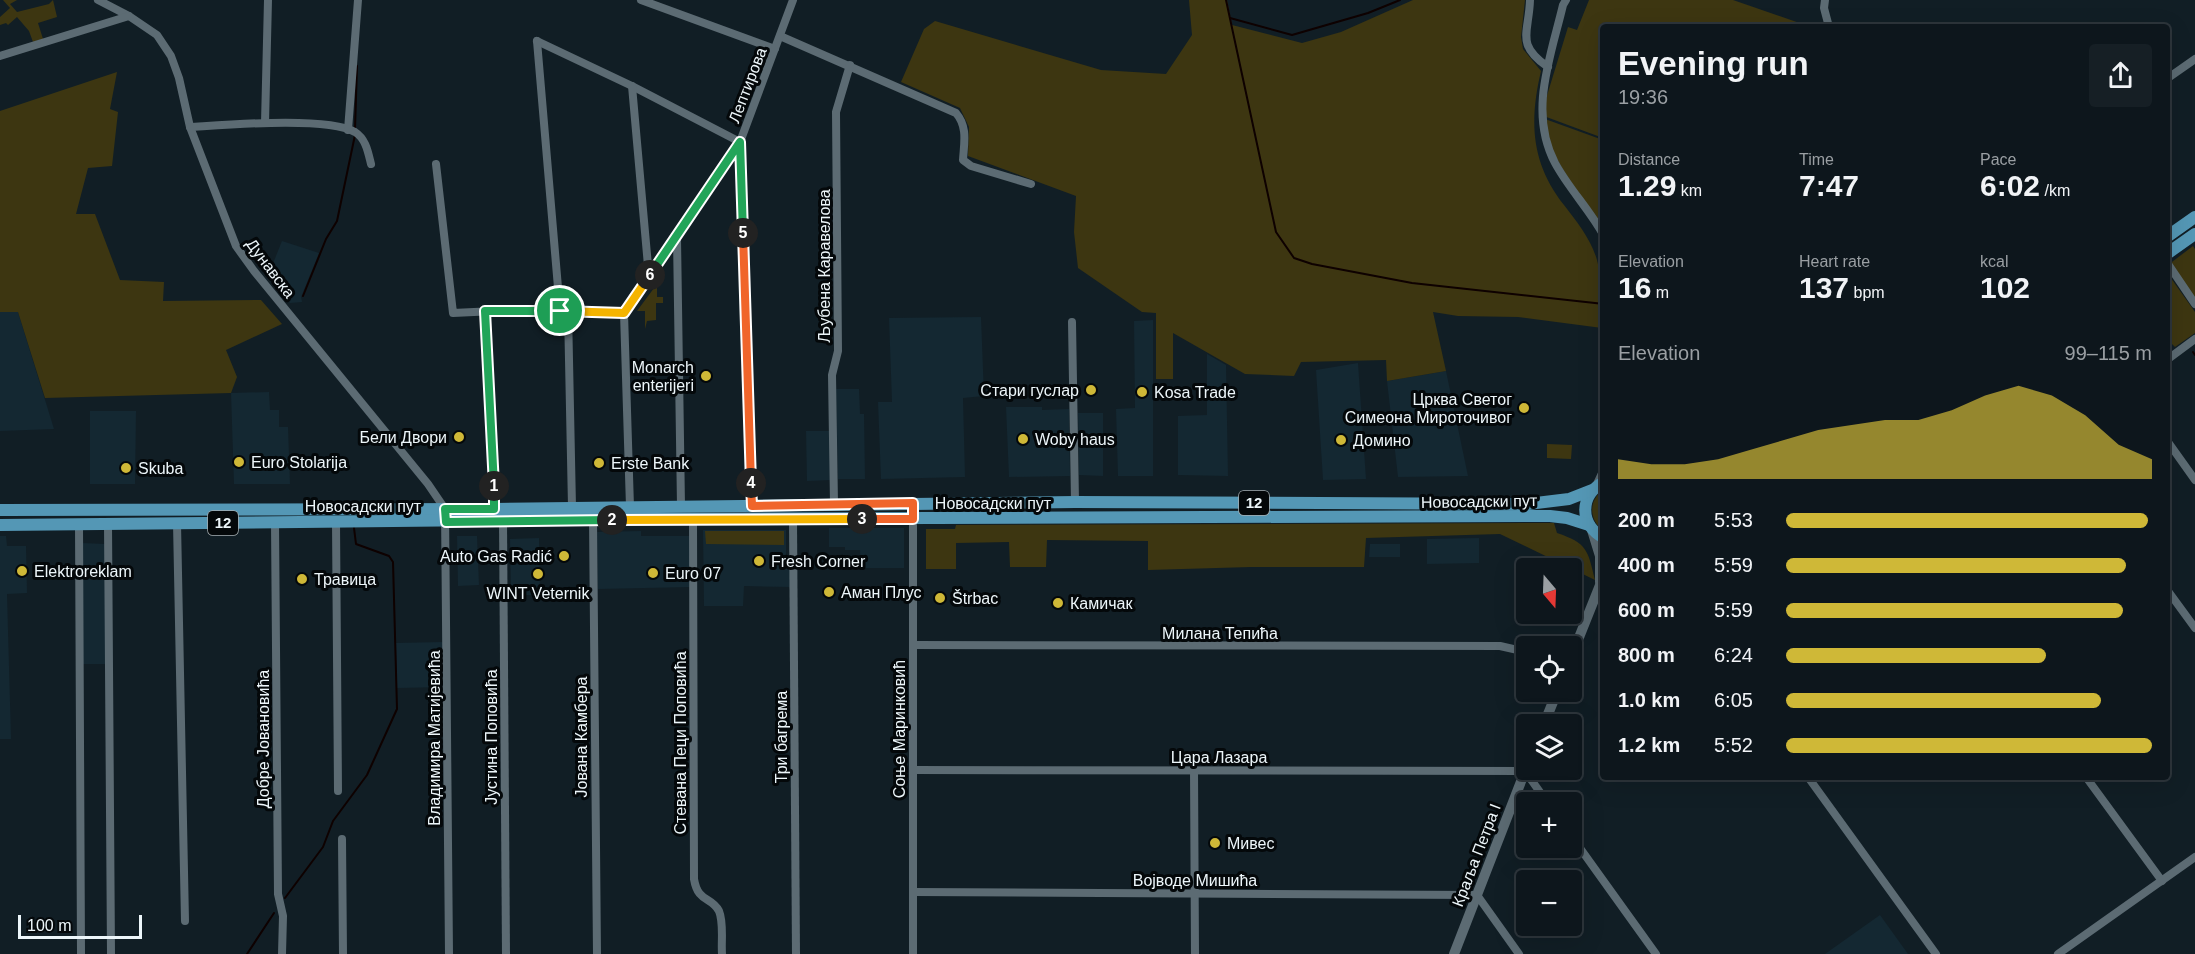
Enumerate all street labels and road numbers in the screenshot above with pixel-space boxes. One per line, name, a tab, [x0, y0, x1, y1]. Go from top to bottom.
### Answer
street label: Лептирова	[725, 45, 770, 125]
street label: Љубена Каравелова	[816, 189, 833, 343]
street label: Дунавска	[243, 235, 298, 301]
road number: 12	[1239, 491, 1269, 515]
street label: Новосадски пут	[1421, 492, 1538, 511]
street label: Новосадски пут	[935, 495, 1052, 512]
street label: Новосадски пут	[305, 498, 422, 515]
road number: 12	[208, 511, 238, 535]
street label: Милана Тепића	[1162, 625, 1278, 642]
street label: Владимира Матијевића	[426, 650, 443, 826]
street label: Стевана Пеци Поповића	[672, 651, 689, 835]
street label: Соње Маринковић	[891, 660, 908, 798]
street label: Јустина Поповића	[483, 669, 500, 805]
street label: Добре Јовановића	[255, 670, 272, 808]
street label: Јована Камбера	[573, 676, 590, 798]
street label: Три багрема	[773, 691, 790, 783]
street label: Цара Лазара	[1171, 749, 1267, 766]
street label: Краља Петра I	[1449, 801, 1504, 909]
street label: Војводе Мишића	[1133, 872, 1257, 889]

